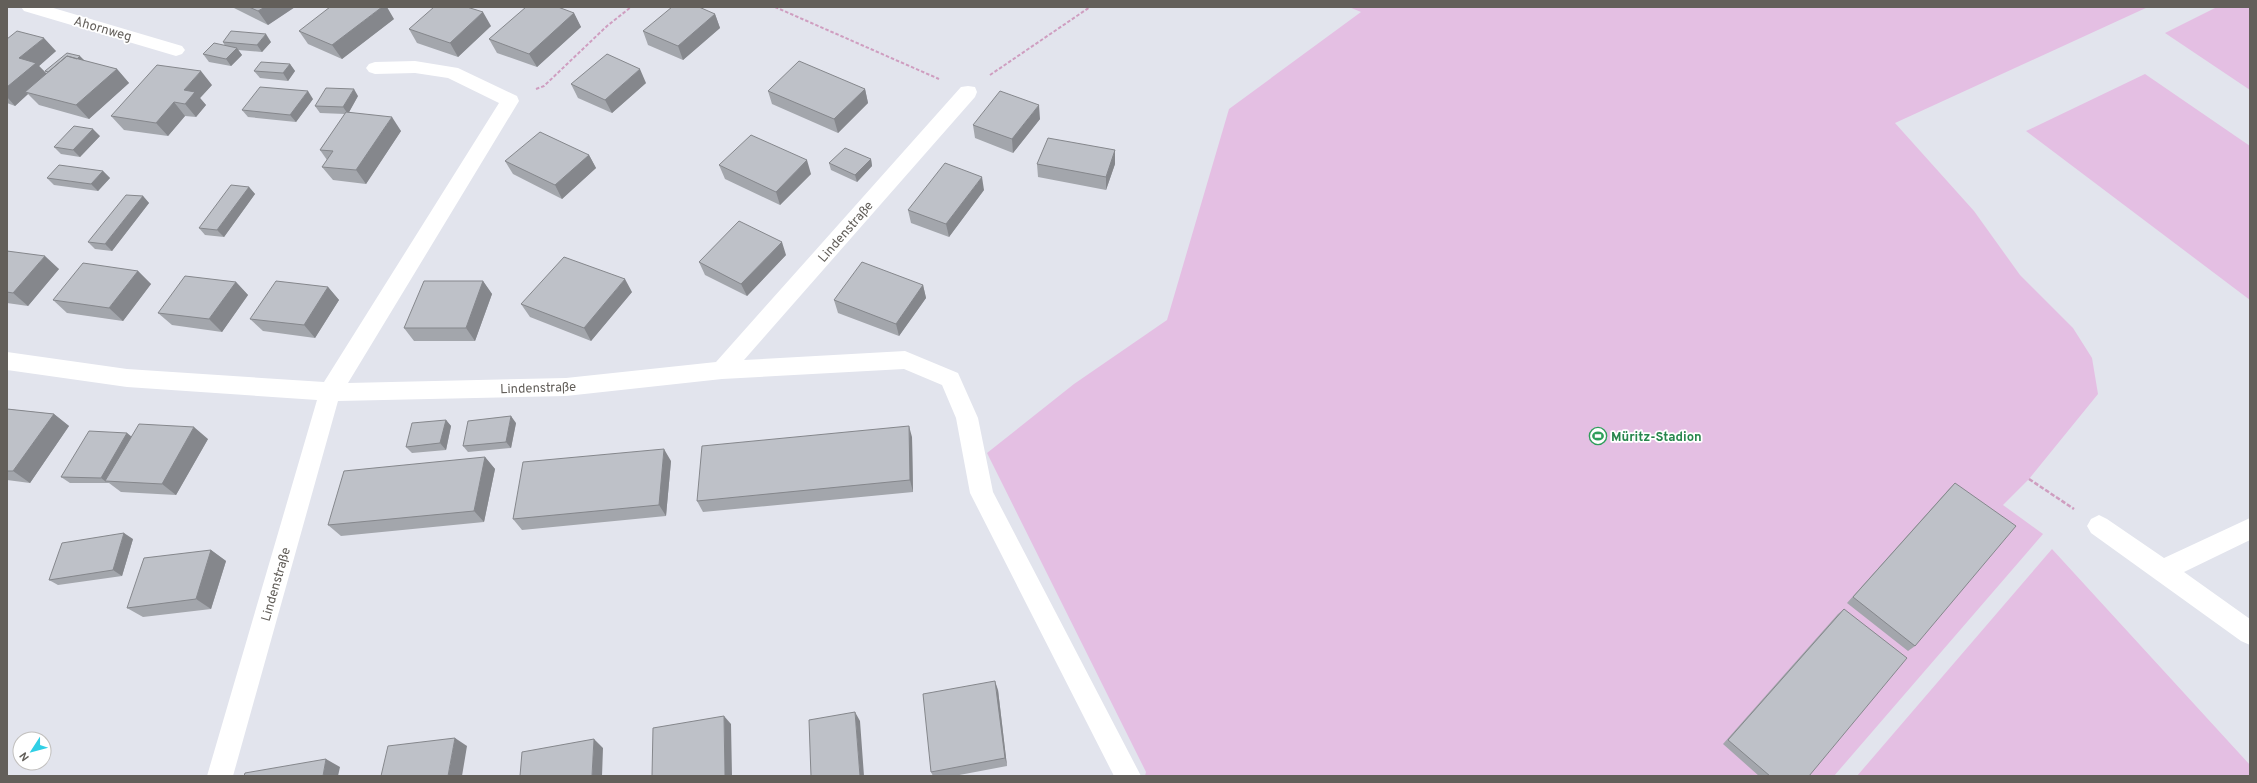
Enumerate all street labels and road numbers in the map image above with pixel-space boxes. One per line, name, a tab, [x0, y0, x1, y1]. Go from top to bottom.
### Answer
street label: Ahornweg	[72, 14, 133, 46]
street label: Lindenstraße	[816, 198, 877, 266]
street label: Lindenstraße	[500, 380, 576, 398]
street label: Lindenstraße	[259, 546, 295, 623]

